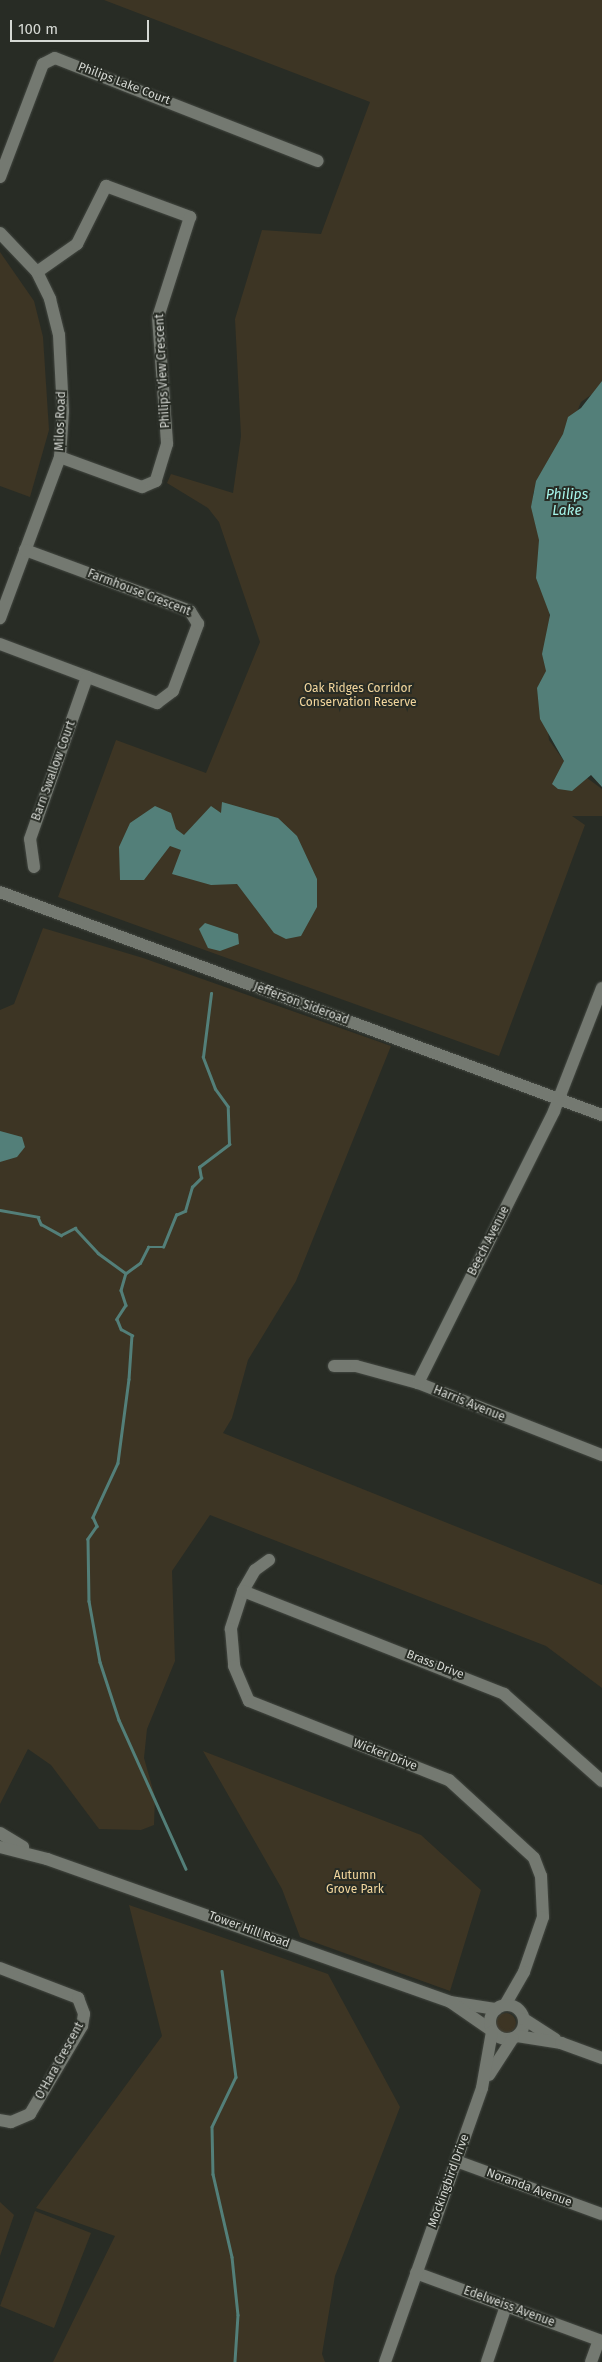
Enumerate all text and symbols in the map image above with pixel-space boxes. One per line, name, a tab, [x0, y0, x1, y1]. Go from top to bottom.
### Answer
scale bar	[12, 10, 151, 42]
text: 100 m	[18, 20, 58, 38]
street label: Philips Lake Court	[76, 60, 172, 108]
street label: Philips View Crescent	[153, 313, 173, 429]
street label: Milos Road	[53, 391, 69, 451]
water label: Philips Lake	[546, 487, 588, 520]
street label: Farmhouse Crescent	[85, 567, 193, 619]
park label: Oak Ridges Corridor Conservation Reserve	[299, 682, 417, 710]
street label: Barn Swallow Court	[29, 719, 79, 823]
street label: Jefferson Sideroad	[251, 980, 351, 1028]
street label: Beech Avenue	[465, 1204, 513, 1278]
street label: Harris Avenue	[431, 1383, 507, 1425]
street label: Brass Drive	[404, 1647, 466, 1683]
street label: Wicker Drive	[351, 1736, 419, 1774]
park label: Autumn Grove Park	[326, 1869, 384, 1897]
street label: Tower Hill Road	[207, 1909, 291, 1951]
street label: O'Hara Crescent	[33, 2020, 87, 2102]
street label: Mockingbird Drive	[425, 2132, 473, 2230]
street label: Noranda Avenue	[484, 2166, 574, 2210]
street label: Edelweiss Avenue	[461, 2284, 557, 2330]

